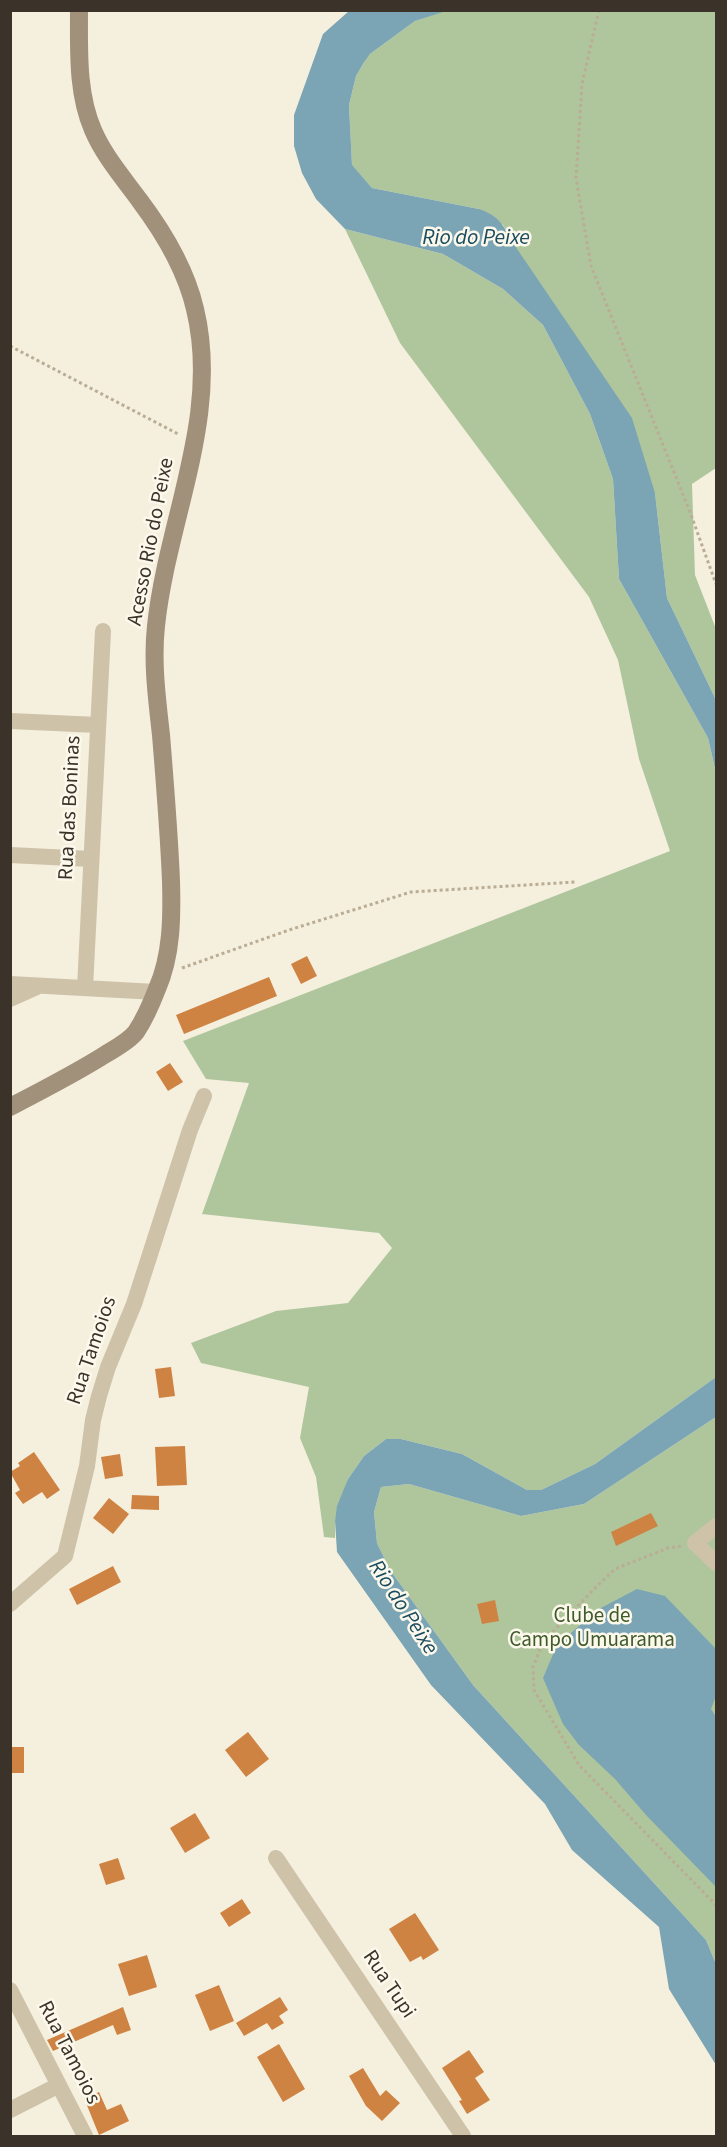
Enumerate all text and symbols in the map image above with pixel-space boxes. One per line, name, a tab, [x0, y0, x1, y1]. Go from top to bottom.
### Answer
water label: Rio do Peixe	[422, 226, 530, 252]
street label: Acesso Rio do Peixe	[123, 456, 181, 628]
street label: Rua das Boninas	[55, 735, 87, 881]
street label: Rua Tamoios	[63, 1294, 123, 1408]
water label: Rio do Peixe	[362, 1556, 442, 1660]
park label: Clube de Campo Umuarama	[509, 1604, 675, 1654]
street label: Rua Tupi	[356, 1946, 420, 2024]
street label: Rua Tamoios	[31, 1997, 105, 2109]

